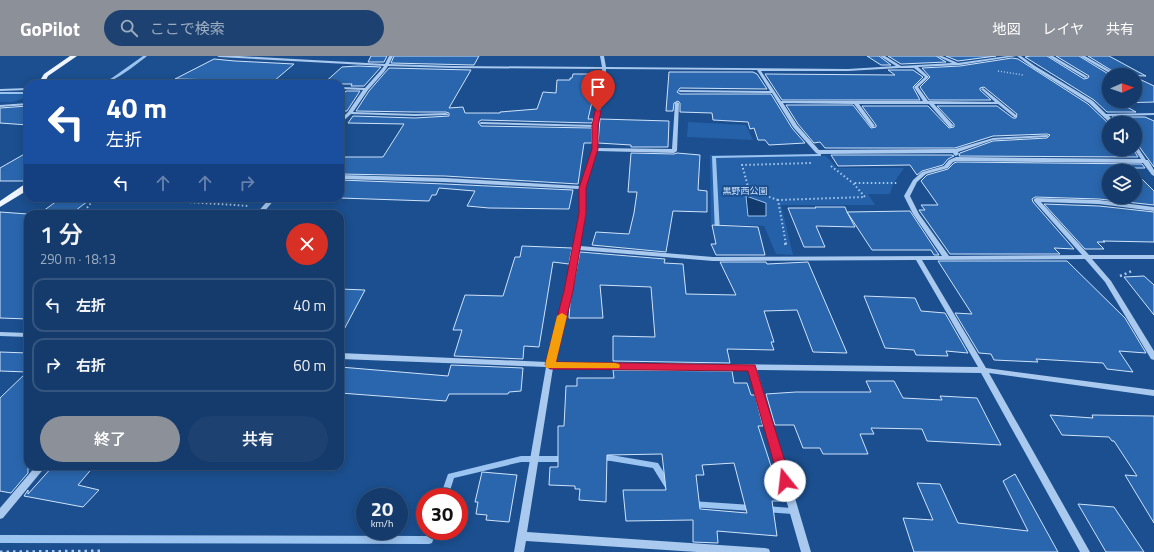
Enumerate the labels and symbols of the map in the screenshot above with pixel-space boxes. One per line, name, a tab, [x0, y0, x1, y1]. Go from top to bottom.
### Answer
north arrow	[1102, 68, 1142, 108]
pin	[581, 70, 615, 111]
park label: 黒野西公園	[722, 184, 768, 197]
position arrow	[764, 460, 806, 502]
speed limit sign: 30	[416, 488, 468, 540]

